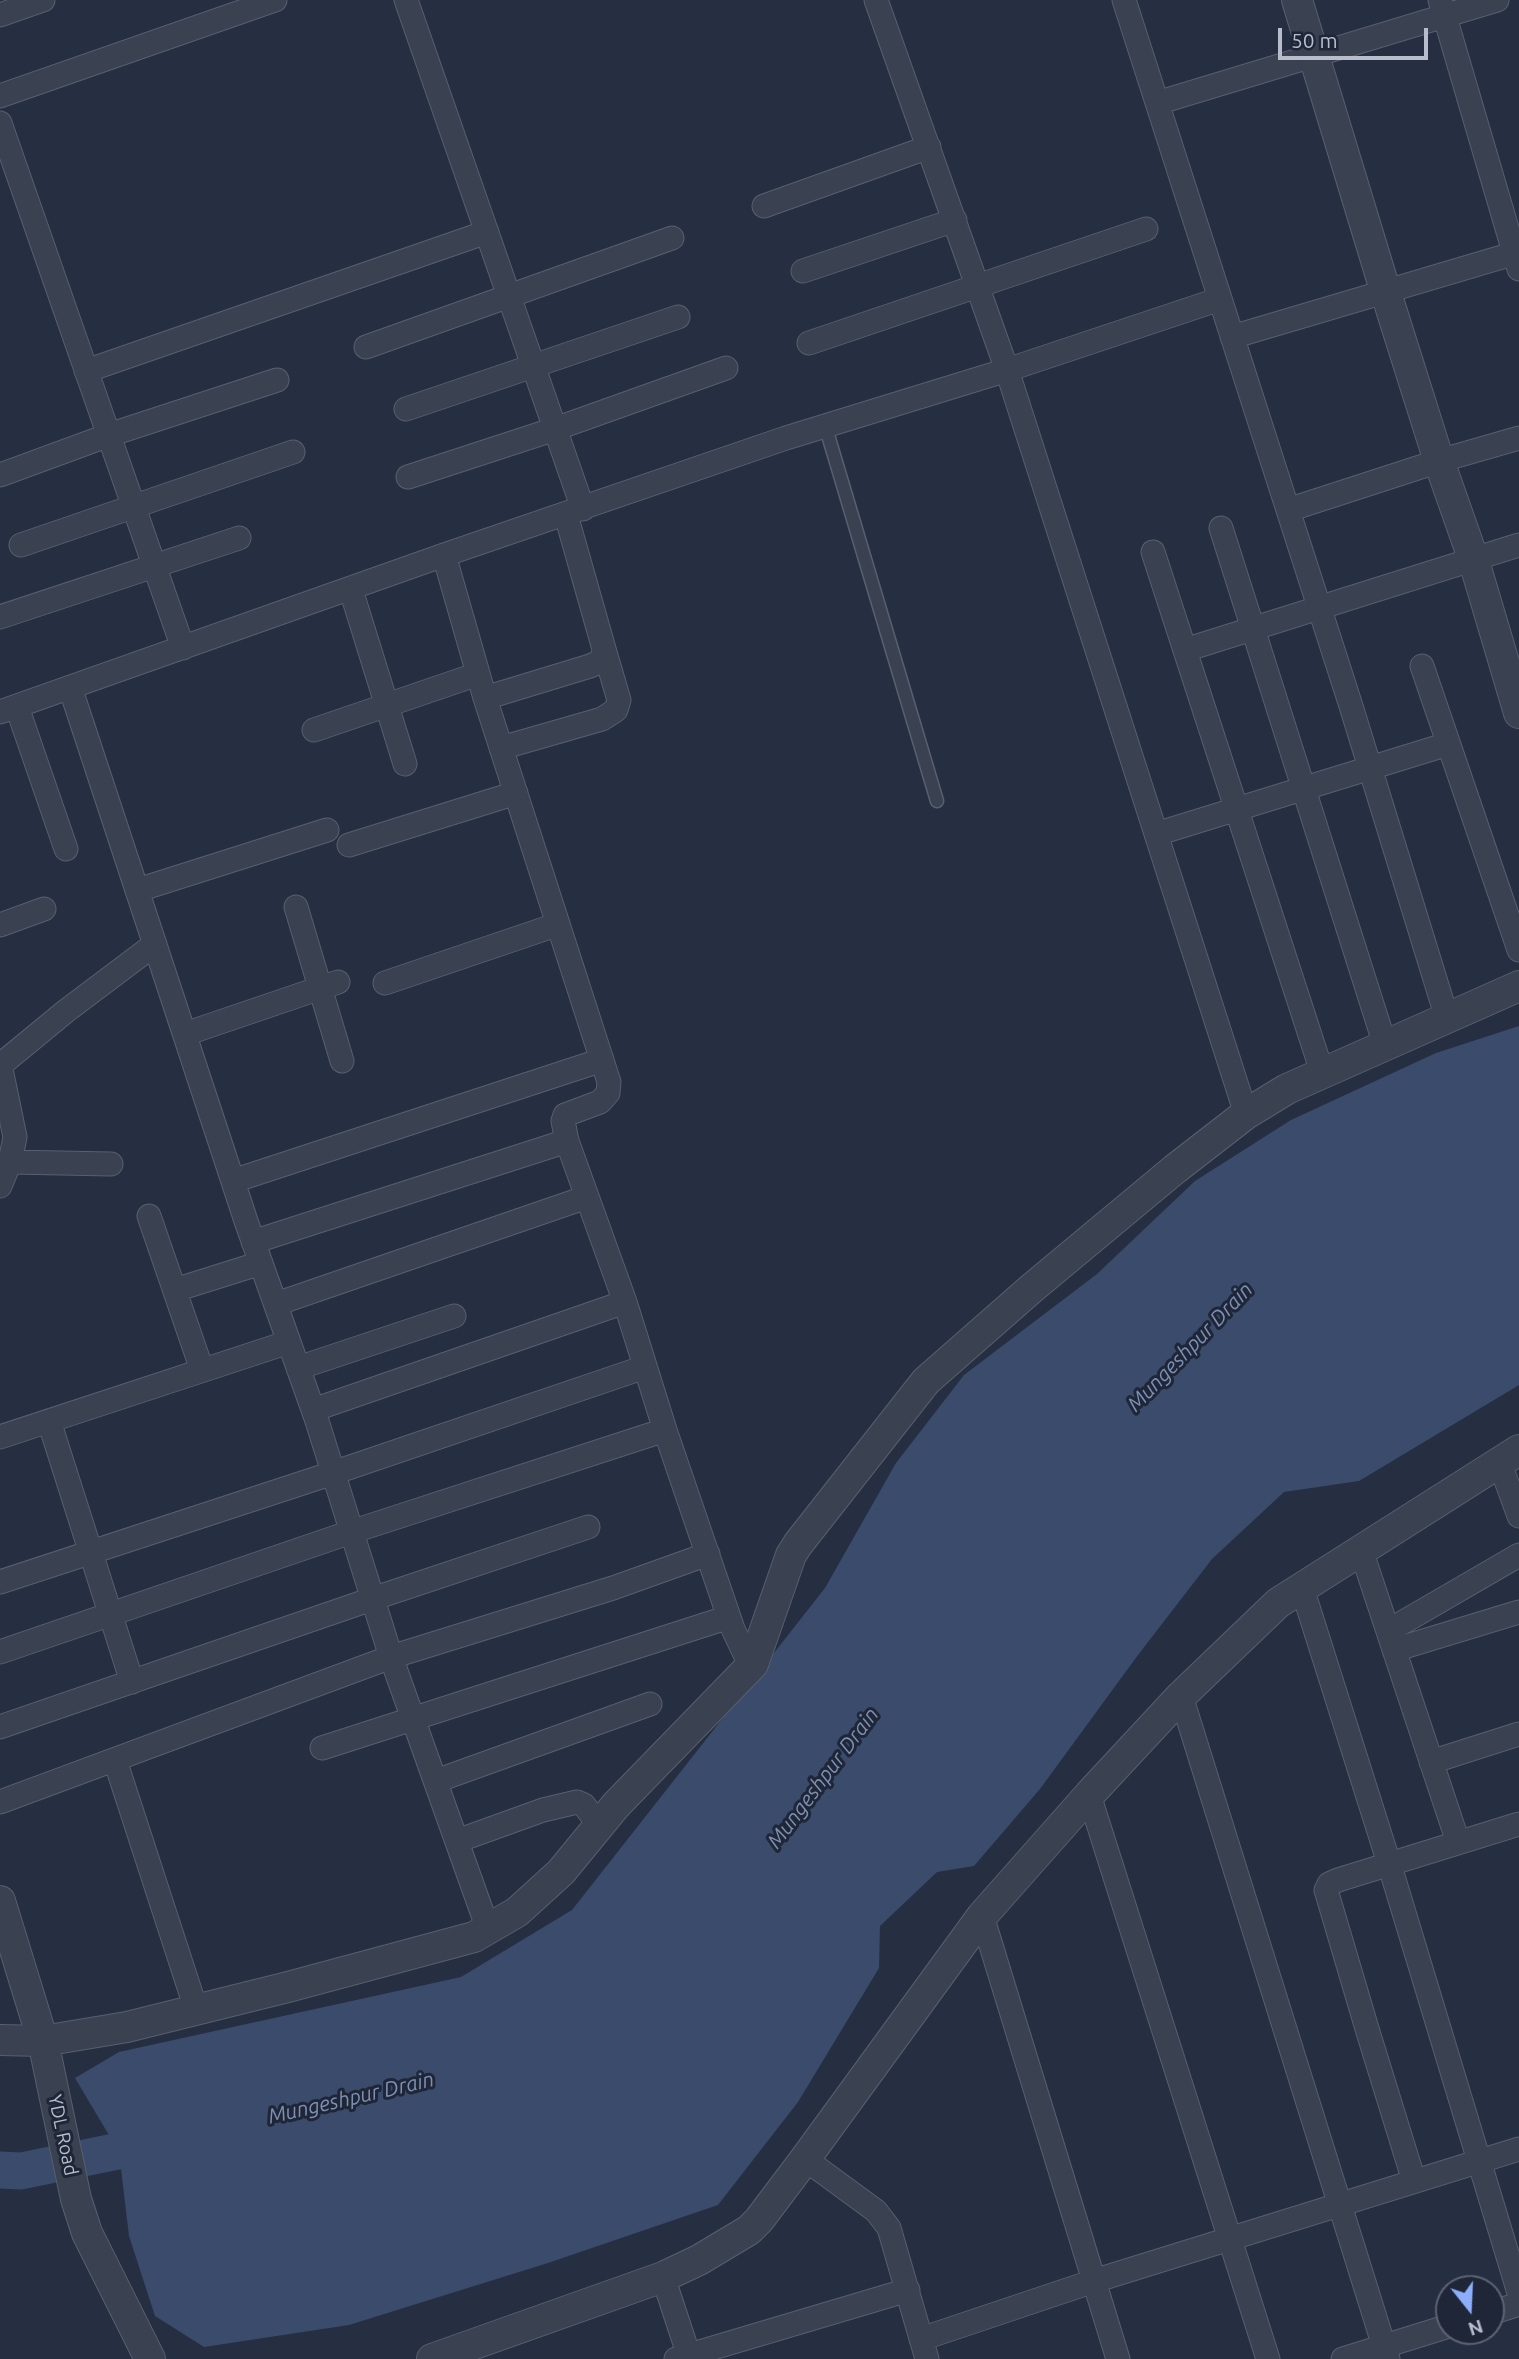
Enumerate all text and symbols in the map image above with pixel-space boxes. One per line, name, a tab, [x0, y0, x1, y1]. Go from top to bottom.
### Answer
scale bar	[1281, 14, 1432, 58]
text: 50 m	[1291, 28, 1338, 52]
water label: Mungeshpur Drain	[1122, 1277, 1258, 1417]
water label: Mungeshpur Drain	[762, 1703, 884, 1853]
water label: Mungeshpur Drain	[266, 2067, 436, 2129]
street label: YDL Road	[43, 2092, 83, 2178]
north arrow	[1435, 2275, 1505, 2345]
text: N	[1466, 2315, 1486, 2341]

